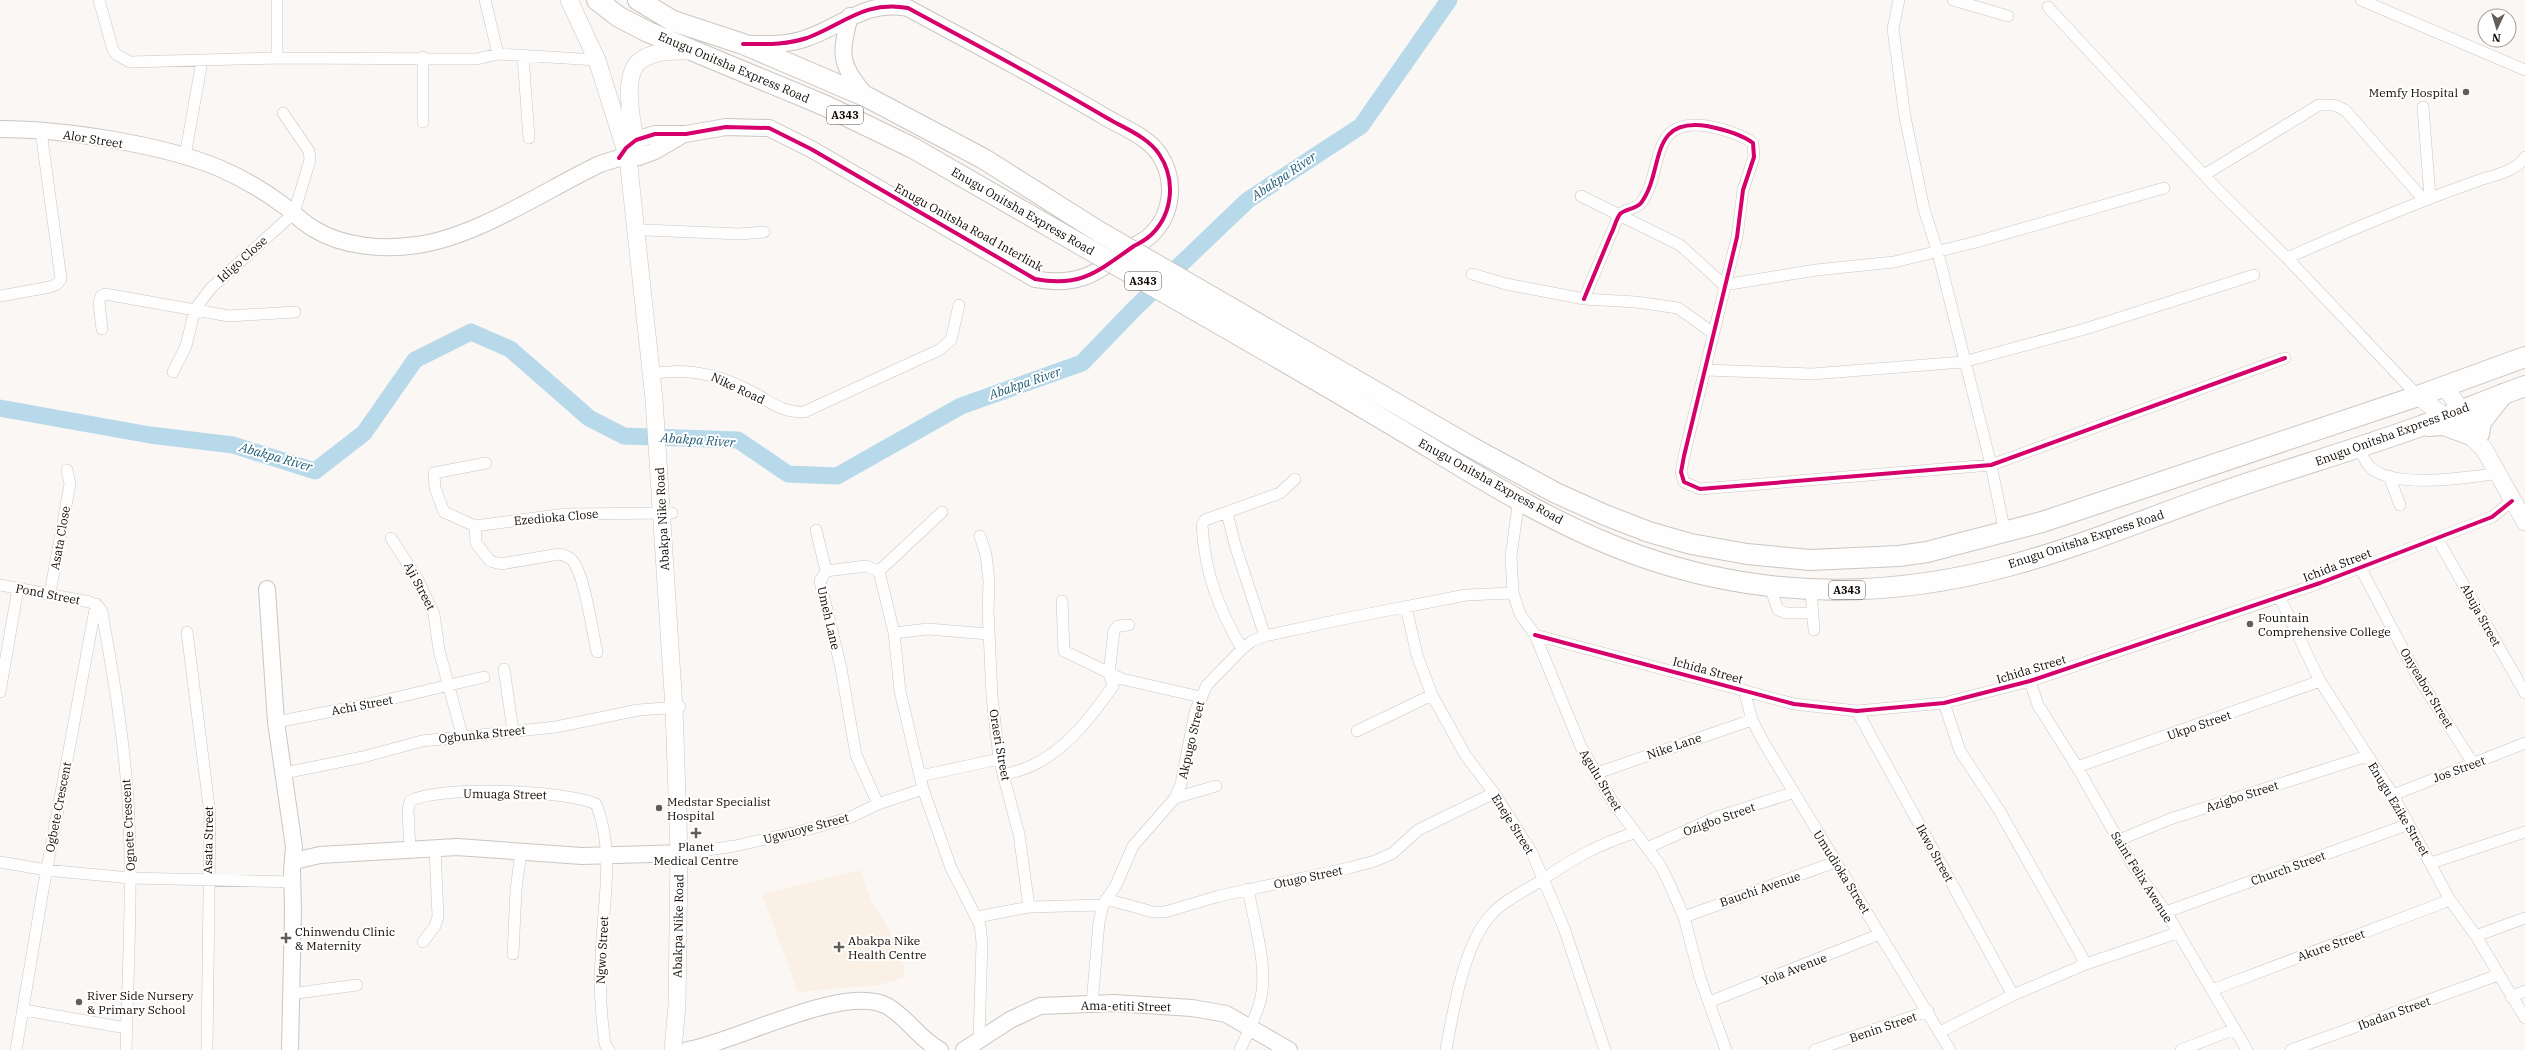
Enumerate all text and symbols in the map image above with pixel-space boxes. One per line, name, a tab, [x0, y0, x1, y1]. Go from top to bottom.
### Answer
north arrow	[2477, 8, 2517, 48]
street label: Enugu Onitsha Express Road	[656, 28, 812, 106]
text: N	[2491, 31, 2501, 45]
place label: Memfy Hospital	[2369, 85, 2458, 100]
marker: Memfy Hospital	[2461, 87, 2471, 97]
road number: A343	[827, 106, 863, 124]
street label: Alor Street	[62, 127, 124, 151]
water label: Abakpa River	[1247, 148, 1320, 205]
street label: Enugu Onitsha Express Road	[949, 164, 1097, 258]
street label: Enugu Onitsha Road Interlink	[892, 180, 1046, 274]
street label: Idigo Close	[214, 233, 270, 285]
road number: A343	[1125, 272, 1161, 290]
water label: Abakpa River	[986, 363, 1063, 404]
street label: Nike Road	[709, 369, 767, 407]
street label: Enugu Onitsha Express Road	[2313, 399, 2471, 469]
water label: Abakpa River	[659, 429, 736, 451]
street label: Enugu Onitsha Express Road	[1416, 435, 1566, 527]
water label: Abakpa River	[237, 438, 315, 476]
street label: Abakpa Nike Road	[652, 467, 672, 571]
street label: Asata Close	[47, 505, 73, 571]
street label: Ezedioka Close	[513, 506, 599, 528]
street label: Enugu Onitsha Express Road	[2006, 507, 2166, 571]
street label: Ichida Street	[2301, 545, 2373, 585]
street label: Aji Street	[401, 559, 439, 613]
street label: Pond Street	[14, 580, 82, 608]
road number: A343	[1829, 581, 1865, 599]
street label: Abuja Street	[2458, 581, 2504, 649]
street label: Umeh Lane	[814, 585, 844, 651]
place label: Fountain Comprehensive College	[2258, 610, 2391, 639]
marker: Fountain Comprehensive College	[2245, 619, 2255, 629]
street label: Onyeabor Street	[2397, 645, 2457, 731]
street label: Ichida Street	[1994, 651, 2068, 687]
street label: Ichida Street	[1671, 653, 1745, 687]
street label: Achi Street	[330, 692, 394, 718]
street label: Akpugo Street	[1175, 700, 1207, 780]
street label: Ukpo Street	[2165, 707, 2233, 743]
street label: Oraeri Street	[986, 708, 1014, 782]
street label: Ogbunka Street	[438, 722, 526, 746]
street label: Nike Lane	[1645, 730, 1703, 762]
street label: Agulu Street	[1577, 746, 1625, 814]
street label: Jos Street	[2431, 753, 2487, 785]
street label: Enugu Ezike Street	[2365, 759, 2433, 859]
street label: Ogbete Crescent	[42, 760, 74, 854]
street label: Azigbo Street	[2204, 777, 2280, 815]
street label: Ognete Crescent	[118, 779, 138, 871]
street label: Umuaga Street	[463, 786, 547, 802]
street label: Eneje Street	[1489, 791, 1537, 857]
place label: Medstar Specialist Hospital	[667, 794, 771, 823]
street label: Ozigbo Street	[1681, 799, 1757, 839]
marker: Medstar Specialist Hospital	[654, 803, 664, 813]
street label: Asata Street	[200, 806, 216, 874]
street label: Ugwuoye Street	[762, 809, 850, 847]
street label: Ikwo Street	[1913, 822, 1957, 884]
street label: Umudioka Street	[1810, 827, 1874, 917]
marker: Planet Medical Centre	[691, 828, 701, 838]
street label: Saint Felix Avenue	[2108, 829, 2176, 925]
place label: Planet Medical Centre	[654, 839, 738, 868]
street label: Church Street	[2249, 848, 2327, 888]
street label: Otugo Street	[1272, 862, 1344, 892]
street label: Bauchi Avenue	[1718, 868, 1802, 910]
street label: Abakpa Nike Road	[670, 874, 686, 978]
street label: Ngwo Street	[593, 916, 611, 984]
place label: Chinwendu Clinic & Maternity	[295, 924, 395, 953]
street label: Akure Street	[2295, 926, 2367, 964]
marker: Chinwendu Clinic & Maternity	[280, 932, 292, 944]
place label: Abakpa Nike Health Centre	[848, 933, 926, 962]
marker: Abakpa Nike Health Centre	[833, 941, 845, 953]
street label: Yola Avenue	[1759, 950, 1829, 988]
place label: River Side Nursery & Primary School	[87, 988, 194, 1017]
street label: Ibadan Street	[2356, 993, 2432, 1033]
marker: River Side Nursery & Primary School	[74, 997, 84, 1007]
street label: Ama-etiti Street	[1081, 998, 1171, 1014]
street label: Benin Street	[1847, 1008, 1919, 1046]

